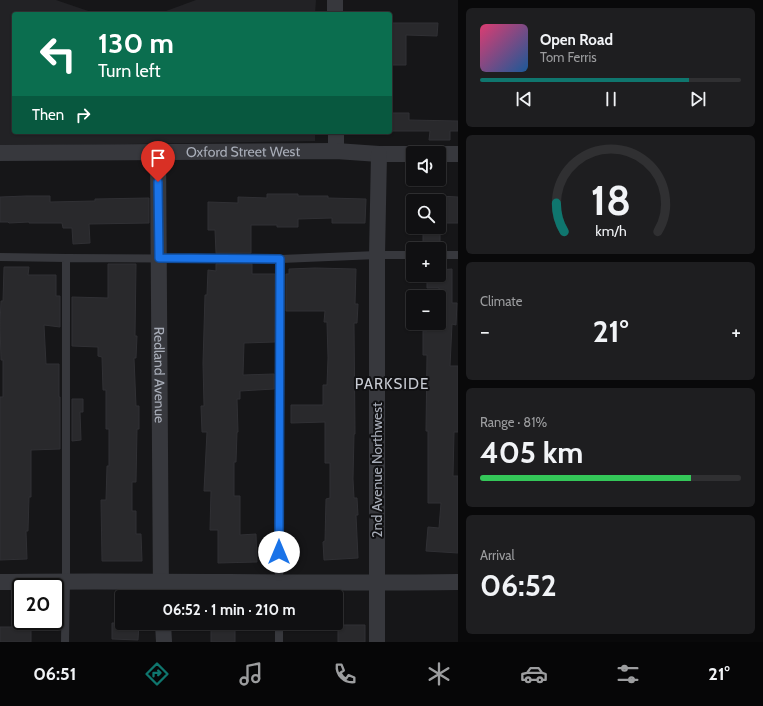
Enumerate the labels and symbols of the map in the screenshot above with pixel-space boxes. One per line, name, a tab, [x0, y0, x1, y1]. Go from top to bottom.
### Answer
pin	[141, 141, 175, 182]
street label: Oxford Street West	[186, 142, 300, 161]
street label: Redland Avenue	[150, 327, 169, 423]
district label: PARKSIDE	[355, 375, 429, 393]
street label: 2nd Avenue Northwest	[368, 402, 386, 538]
position arrow	[258, 531, 300, 573]
speed limit sign: 20	[12, 578, 64, 630]

